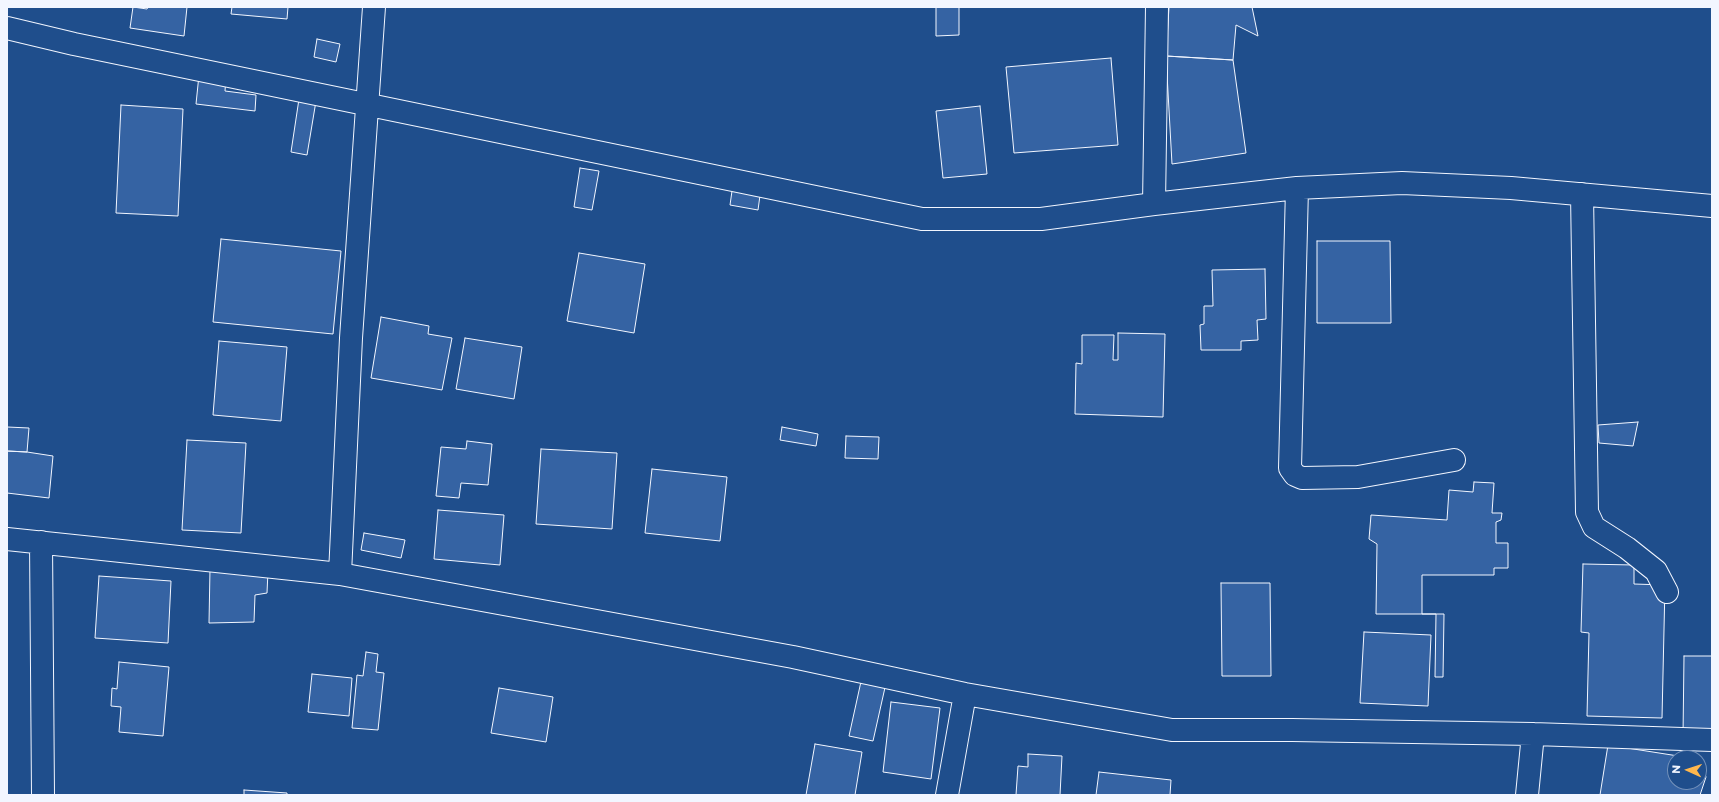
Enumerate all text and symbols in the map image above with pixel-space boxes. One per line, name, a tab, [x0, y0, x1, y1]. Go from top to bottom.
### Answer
north arrow	[1667, 750, 1707, 790]
text: N	[1669, 765, 1683, 774]

